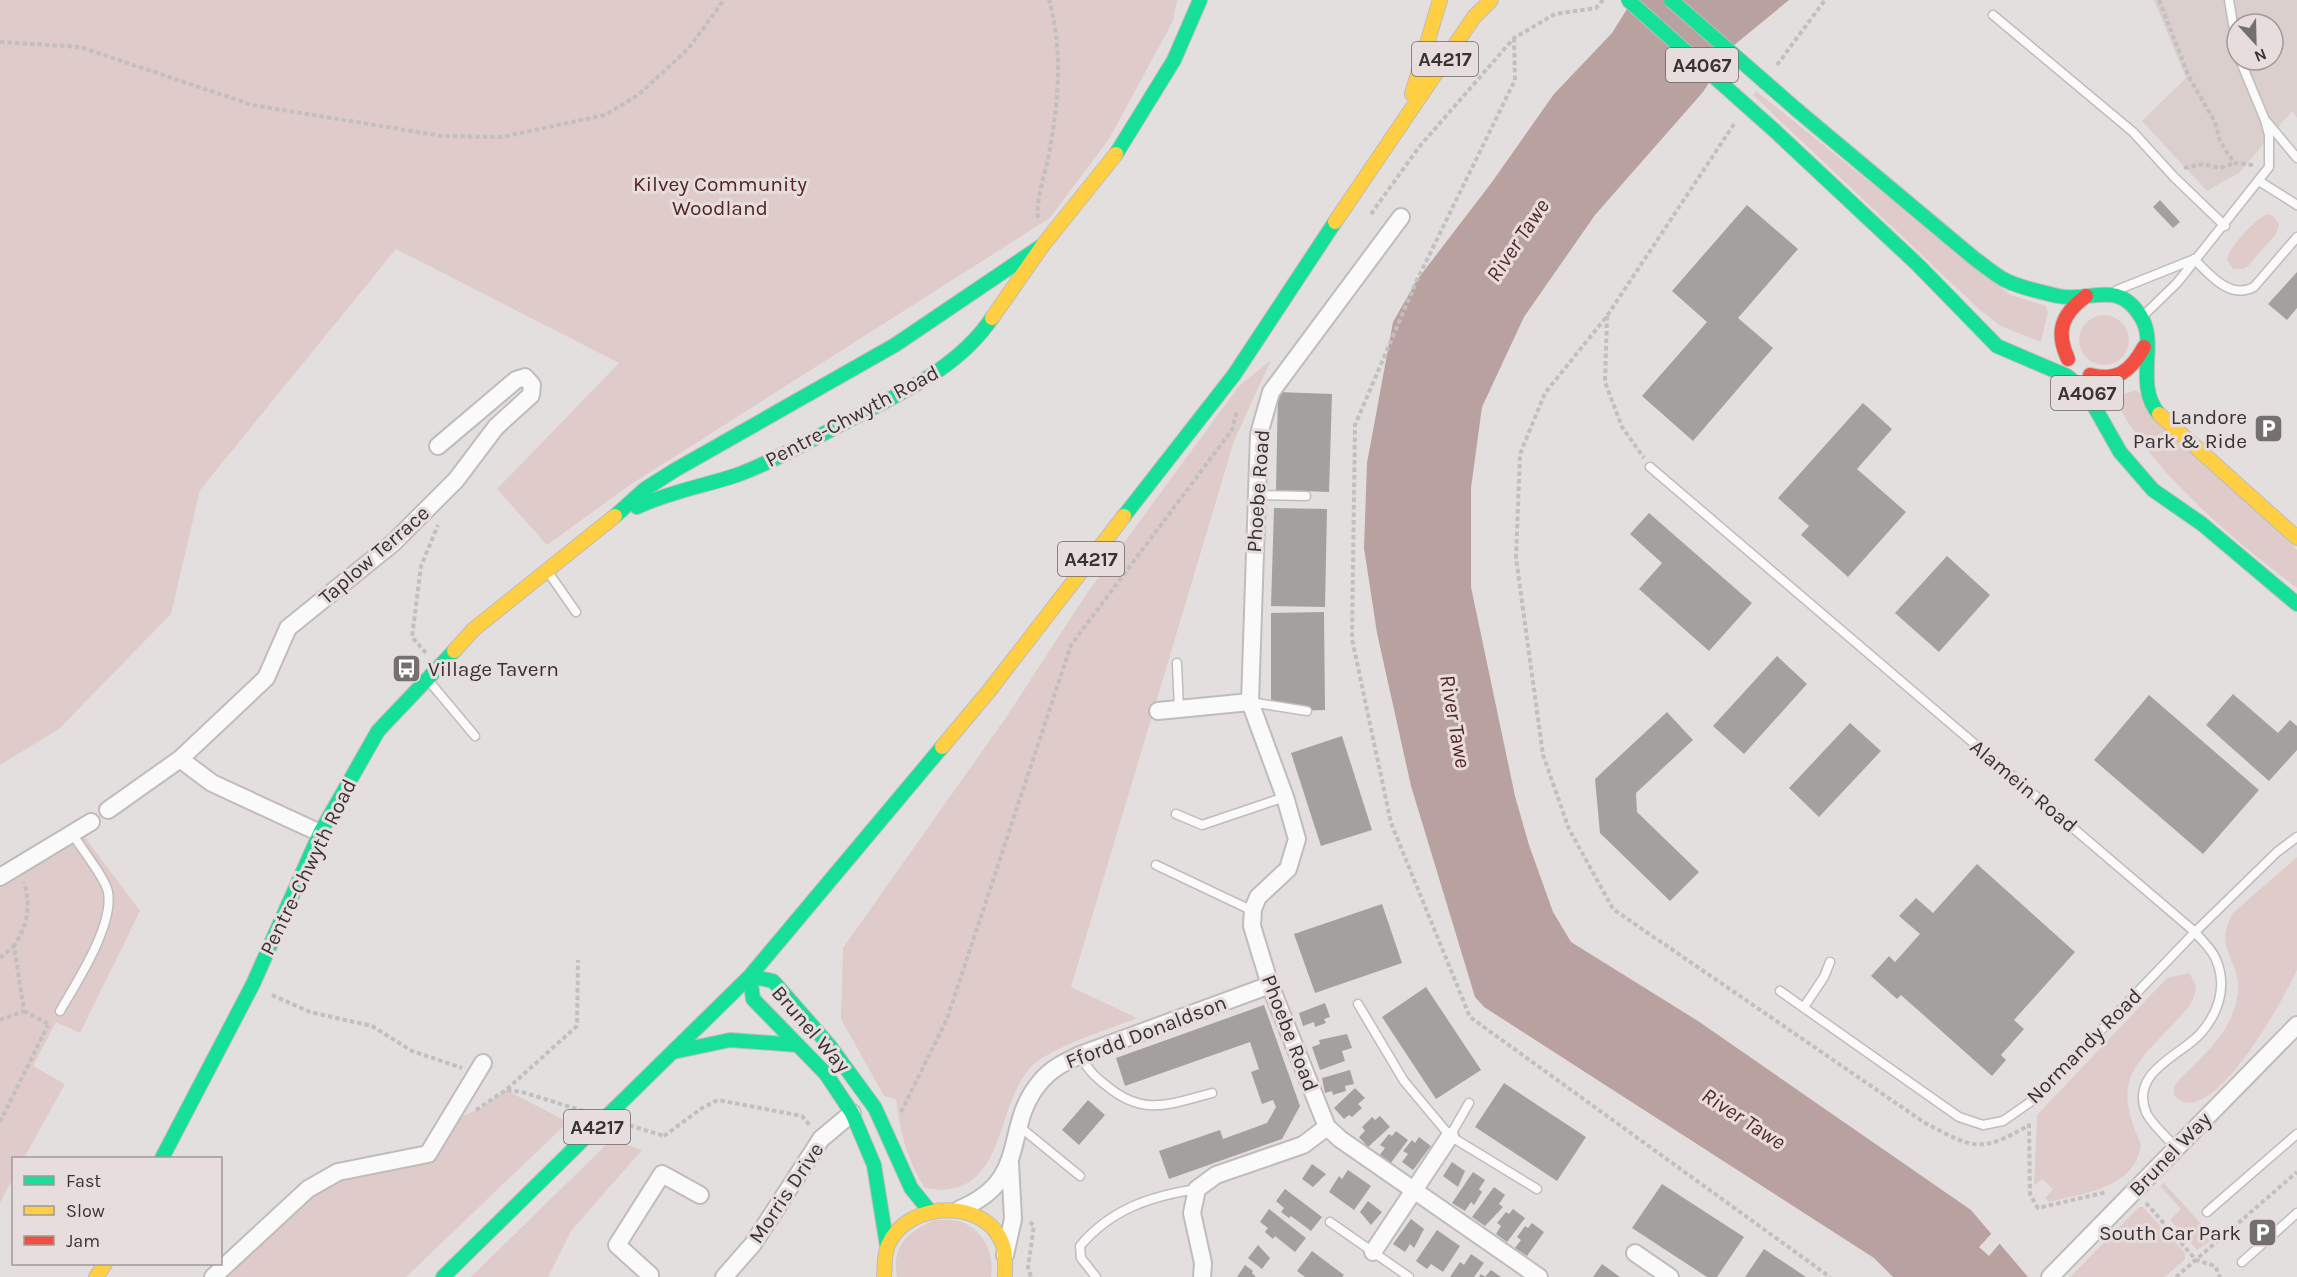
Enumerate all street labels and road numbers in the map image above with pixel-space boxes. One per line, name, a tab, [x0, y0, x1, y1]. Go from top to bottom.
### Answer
road number: A4217	[1412, 42, 1478, 76]
road number: A4067	[1666, 48, 1738, 82]
street label: Pentre-Chwyth Road	[761, 360, 943, 472]
road number: A4067	[2051, 376, 2123, 410]
street label: Phoebe Road	[1242, 429, 1274, 553]
street label: Taplow Terrace	[314, 501, 434, 609]
road number: A4217	[1058, 542, 1124, 576]
street label: Alamein Road	[1966, 734, 2082, 838]
street label: Pentre-Chwyth Road	[255, 775, 361, 959]
street label: Phoebe Road	[1257, 971, 1323, 1095]
street label: Brunel Way	[767, 981, 855, 1077]
street label: Normandy Road	[2021, 983, 2147, 1109]
street label: Ffordd Donaldson	[1062, 990, 1230, 1074]
street label: Brunel Way	[2124, 1107, 2216, 1201]
road number: A4217	[564, 1110, 630, 1144]
street label: Morris Drive	[744, 1138, 828, 1248]

